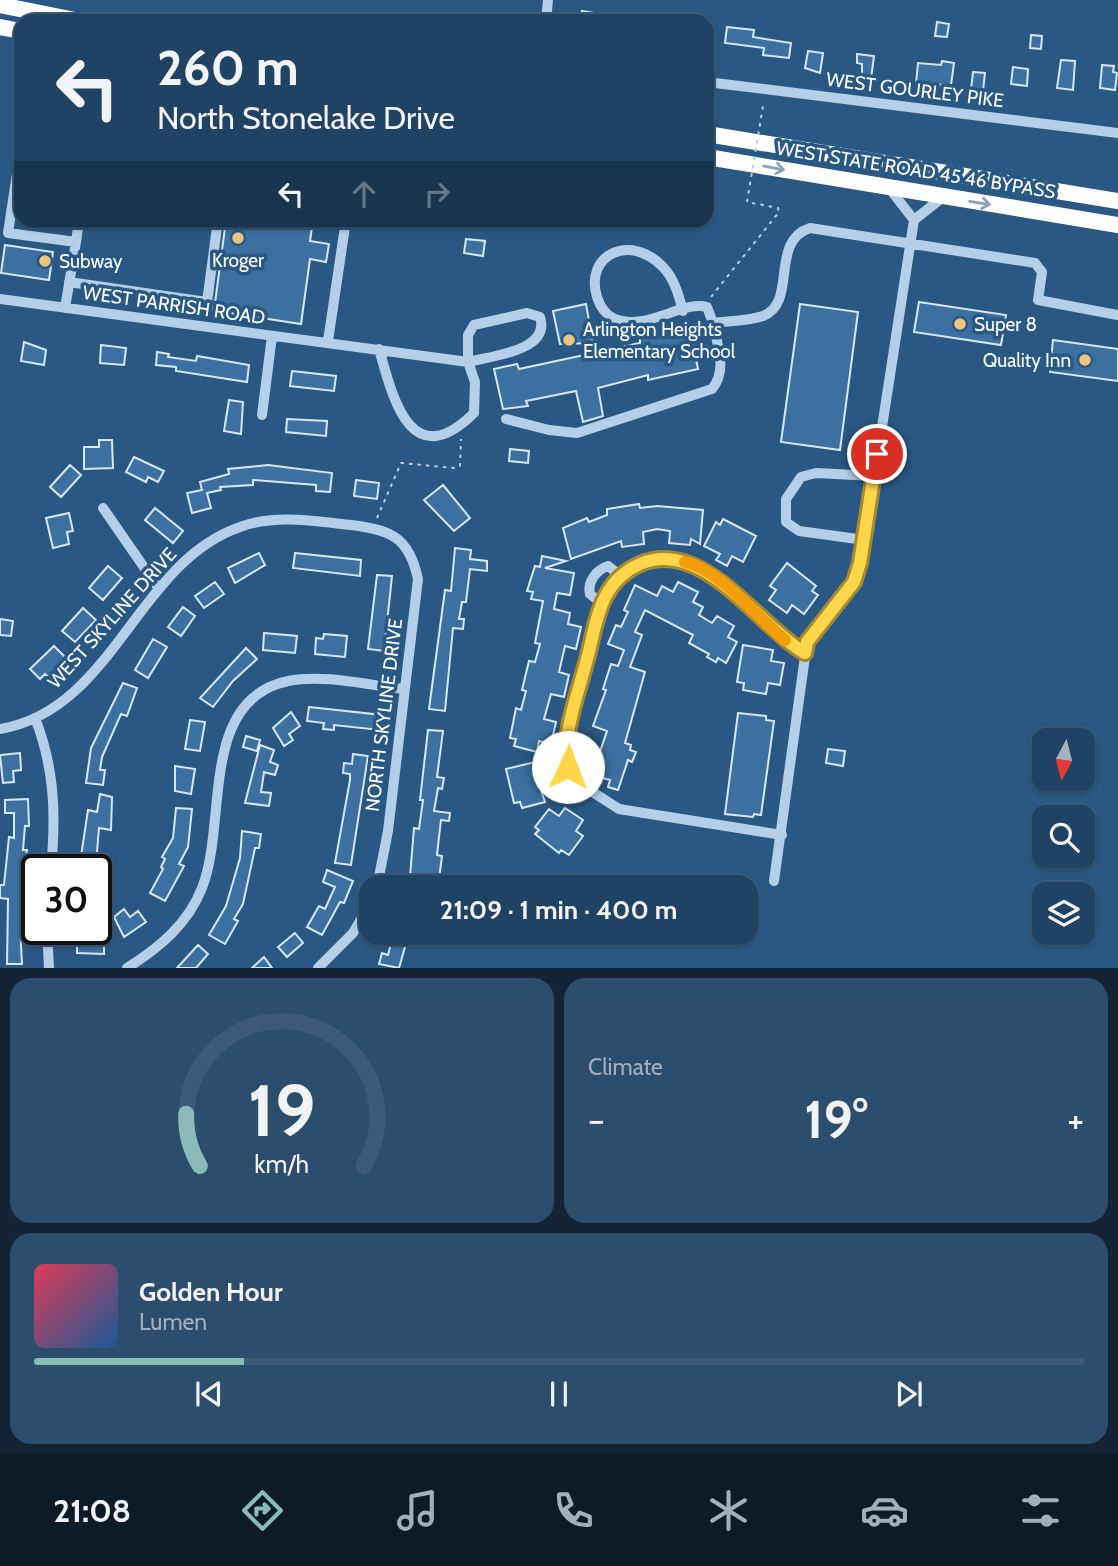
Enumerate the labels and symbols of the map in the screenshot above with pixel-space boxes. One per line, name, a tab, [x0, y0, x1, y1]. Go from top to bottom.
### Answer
street label: WEST GOURLEY PIKE	[825, 68, 1005, 112]
street label: WEST STATE ROAD 45 46 BYPASS	[775, 137, 1057, 203]
one-way arrow	[762, 162, 785, 175]
one-way arrow	[968, 197, 991, 210]
marker: Kroger	[230, 230, 246, 246]
place label: Kroger	[212, 249, 264, 272]
place label: Subway	[59, 250, 123, 273]
marker: Subway	[37, 253, 53, 269]
street label: WEST PARRISH ROAD	[81, 281, 267, 329]
place label: Super 8	[974, 313, 1037, 336]
marker: Super 8	[952, 316, 968, 332]
place label: Arlington Heights Elementary School	[583, 318, 736, 363]
marker: Arlington Heights Elementary School	[561, 332, 577, 348]
place label: Quality Inn	[983, 349, 1071, 372]
marker: Quality Inn	[1077, 352, 1093, 368]
pin	[847, 424, 907, 484]
street label: WEST SKYLINE DRIVE	[43, 543, 181, 693]
street label: NORTH SKYLINE DRIVE	[361, 617, 407, 813]
north arrow	[1032, 728, 1096, 791]
position arrow	[531, 730, 605, 804]
speed limit sign: 30	[21, 854, 112, 945]

